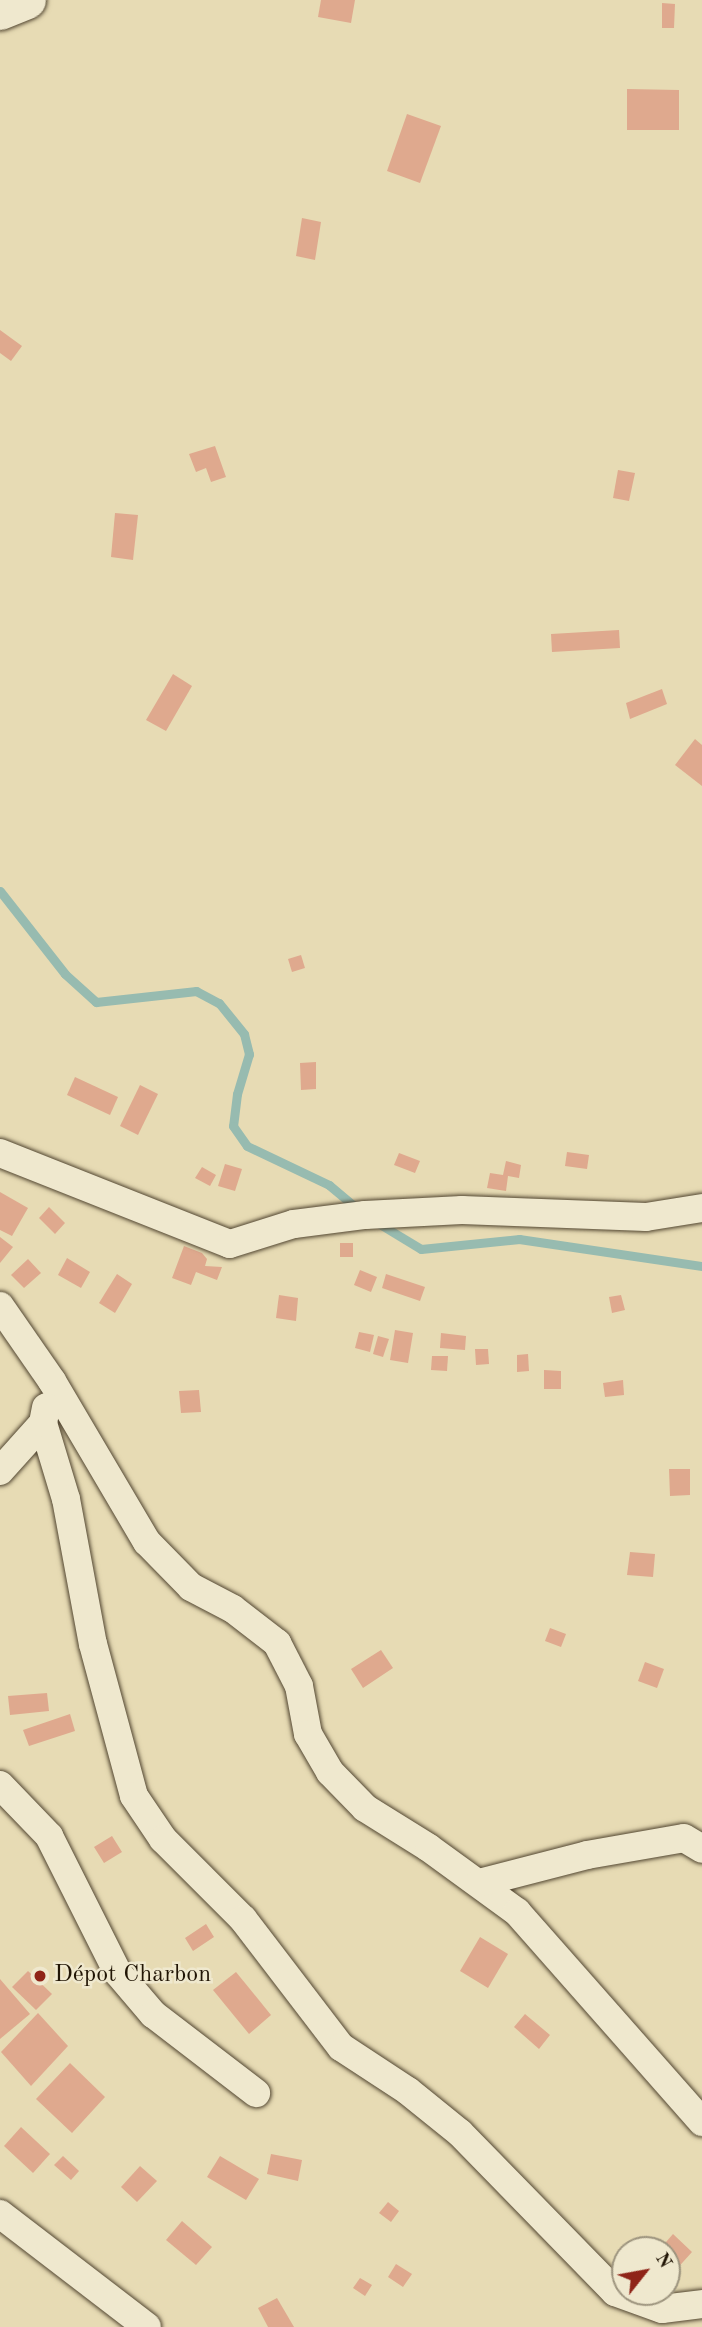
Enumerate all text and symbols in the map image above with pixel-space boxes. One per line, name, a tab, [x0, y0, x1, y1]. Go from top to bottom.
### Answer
place label: Dépot Charbon	[54, 1962, 211, 1990]
marker: Dépot Charbon	[32, 1968, 48, 1984]
north arrow	[611, 2236, 681, 2306]
text: N	[651, 2250, 675, 2272]

